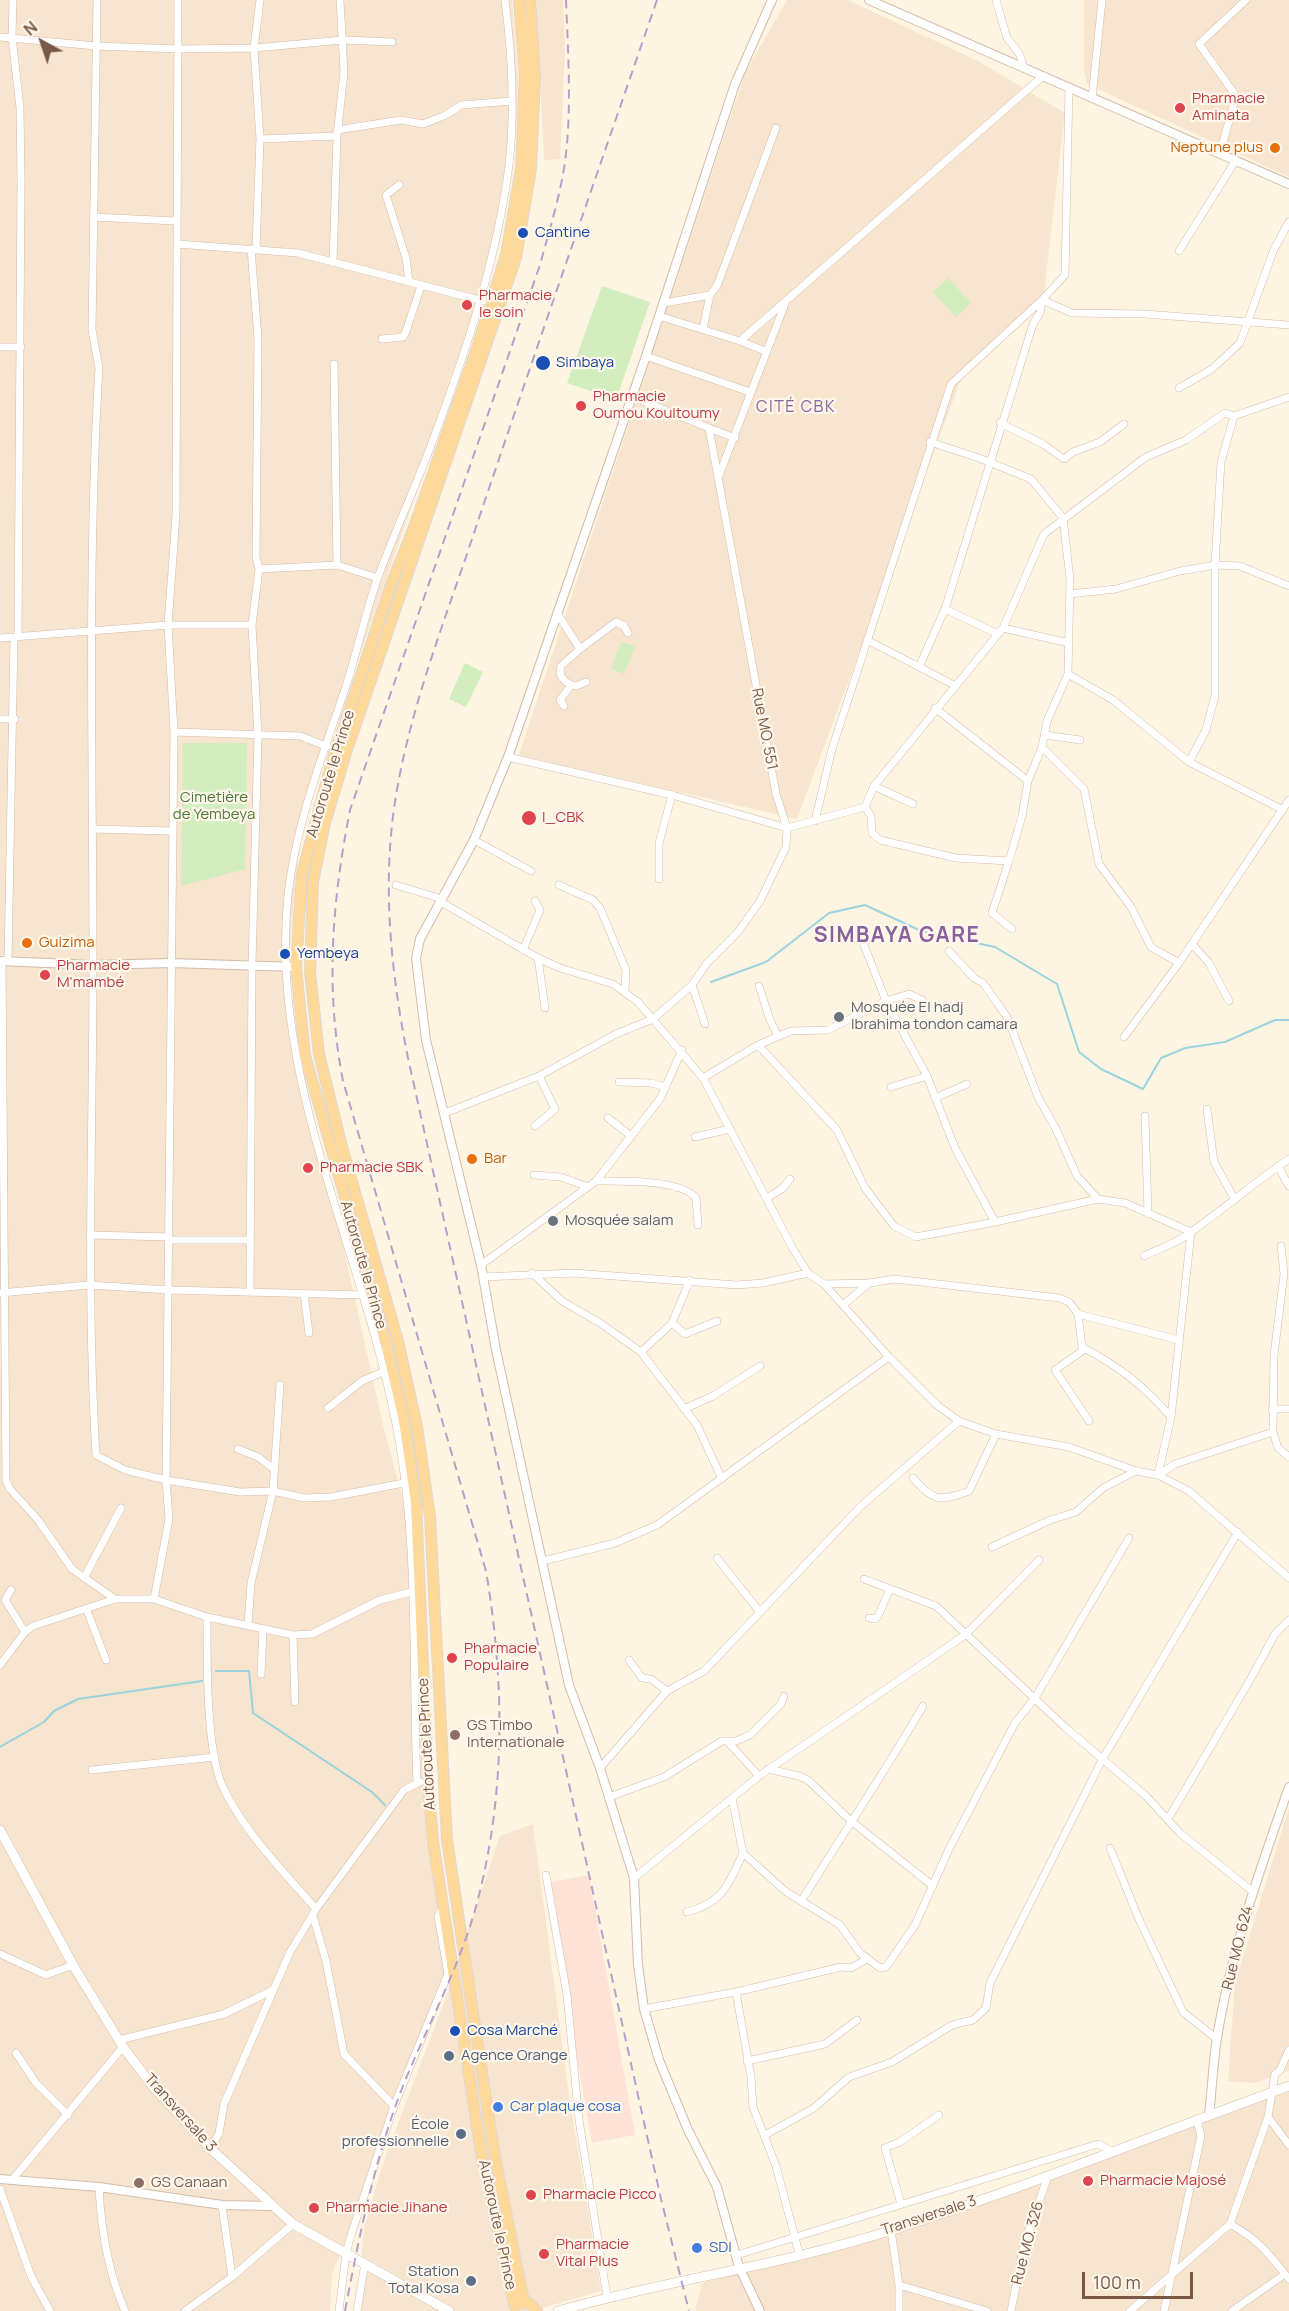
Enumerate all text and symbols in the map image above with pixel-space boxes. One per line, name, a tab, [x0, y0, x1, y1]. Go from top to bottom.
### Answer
north arrow	[12, 12, 72, 72]
text: N	[19, 16, 42, 40]
place label: Pharmacie Aminata	[1192, 90, 1265, 125]
marker: Pharmacie Aminata	[1173, 101, 1187, 115]
place label: Neptune plus	[1171, 139, 1263, 157]
marker: Neptune plus	[1268, 141, 1282, 155]
place label: Cantine	[535, 224, 590, 242]
marker: Cantine	[516, 226, 530, 240]
place label: Pharmacie le soin	[479, 287, 552, 322]
marker: Pharmacie le soin	[460, 298, 474, 312]
marker: Simbaya	[534, 354, 552, 372]
place label: Simbaya	[556, 354, 614, 372]
place label: Pharmacie Oumou Koultoumy	[593, 388, 720, 423]
district label: CITÉ CBK	[756, 398, 836, 418]
marker: Pharmacie Oumou Koultoumy	[574, 399, 588, 413]
street label: Rue MO. 551	[747, 687, 781, 771]
street label: Autoroute le Prince	[303, 708, 359, 840]
park label: Cimetière de Yembeya	[173, 789, 255, 824]
marker: I_CBK	[520, 809, 538, 827]
place label: I_CBK	[542, 809, 584, 827]
district label: SIMBAYA GARE	[814, 923, 980, 949]
place label: Guizima	[39, 934, 94, 952]
marker: Guizima	[20, 936, 34, 950]
place label: Yembeya	[297, 945, 359, 963]
marker: Yembeya	[278, 947, 292, 961]
place label: Pharmacie M'mambé	[57, 957, 130, 992]
marker: Pharmacie M'mambé	[38, 968, 52, 982]
place label: Mosquée El hadj Ibrahima tondon camara	[851, 999, 1017, 1034]
marker: Mosquée El hadj Ibrahima tondon camara	[832, 1010, 846, 1024]
place label: Bar	[484, 1150, 507, 1168]
marker: Bar	[465, 1152, 479, 1166]
place label: Pharmacie SBK	[320, 1159, 423, 1177]
marker: Pharmacie SBK	[301, 1161, 315, 1175]
street label: Autoroute le Prince	[336, 1199, 390, 1331]
place label: Mosquée salam	[565, 1212, 673, 1230]
marker: Mosquée salam	[546, 1214, 560, 1228]
place label: Pharmacie Populaire	[464, 1640, 537, 1675]
marker: Pharmacie Populaire	[445, 1651, 459, 1665]
street label: Autoroute le Prince	[415, 1677, 439, 1811]
place label: GS Timbo Internationale	[467, 1717, 564, 1752]
marker: GS Timbo Internationale	[448, 1728, 462, 1742]
street label: Rue MO. 624	[1219, 1904, 1257, 1992]
place label: Cosa Marché	[467, 2022, 558, 2040]
marker: Cosa Marché	[448, 2024, 462, 2038]
place label: Agence Orange	[461, 2047, 567, 2065]
marker: Agence Orange	[442, 2049, 456, 2063]
street label: Transversale 3	[140, 2070, 220, 2156]
place label: Car plaque cosa	[510, 2098, 621, 2116]
marker: Car plaque cosa	[491, 2100, 505, 2114]
place label: École professionnelle	[342, 2116, 449, 2151]
marker: École professionnelle	[454, 2127, 468, 2141]
street label: Autoroute le Prince	[474, 2158, 520, 2292]
place label: Pharmacie Majosé	[1100, 2172, 1226, 2190]
place label: GS Canaan	[151, 2174, 227, 2192]
marker: Pharmacie Majosé	[1081, 2174, 1095, 2188]
marker: GS Canaan	[132, 2176, 146, 2190]
place label: Pharmacie Picco	[543, 2186, 657, 2204]
marker: Pharmacie Picco	[524, 2188, 538, 2202]
street label: Transversale 3	[879, 2192, 979, 2240]
place label: Pharmacie Jihane	[326, 2199, 447, 2217]
street label: Rue MO. 326	[1008, 2199, 1048, 2287]
marker: Pharmacie Jihane	[307, 2201, 321, 2215]
place label: Pharmacie Vital Plus	[556, 2236, 629, 2271]
place label: SDI	[709, 2239, 732, 2257]
marker: SDI	[690, 2241, 704, 2255]
marker: Pharmacie Vital Plus	[537, 2247, 551, 2261]
scale bar	[1085, 2260, 1196, 2298]
place label: Station Total Kosa	[388, 2263, 459, 2298]
text: 100 m	[1093, 2270, 1141, 2294]
marker: Station Total Kosa	[464, 2274, 478, 2288]

